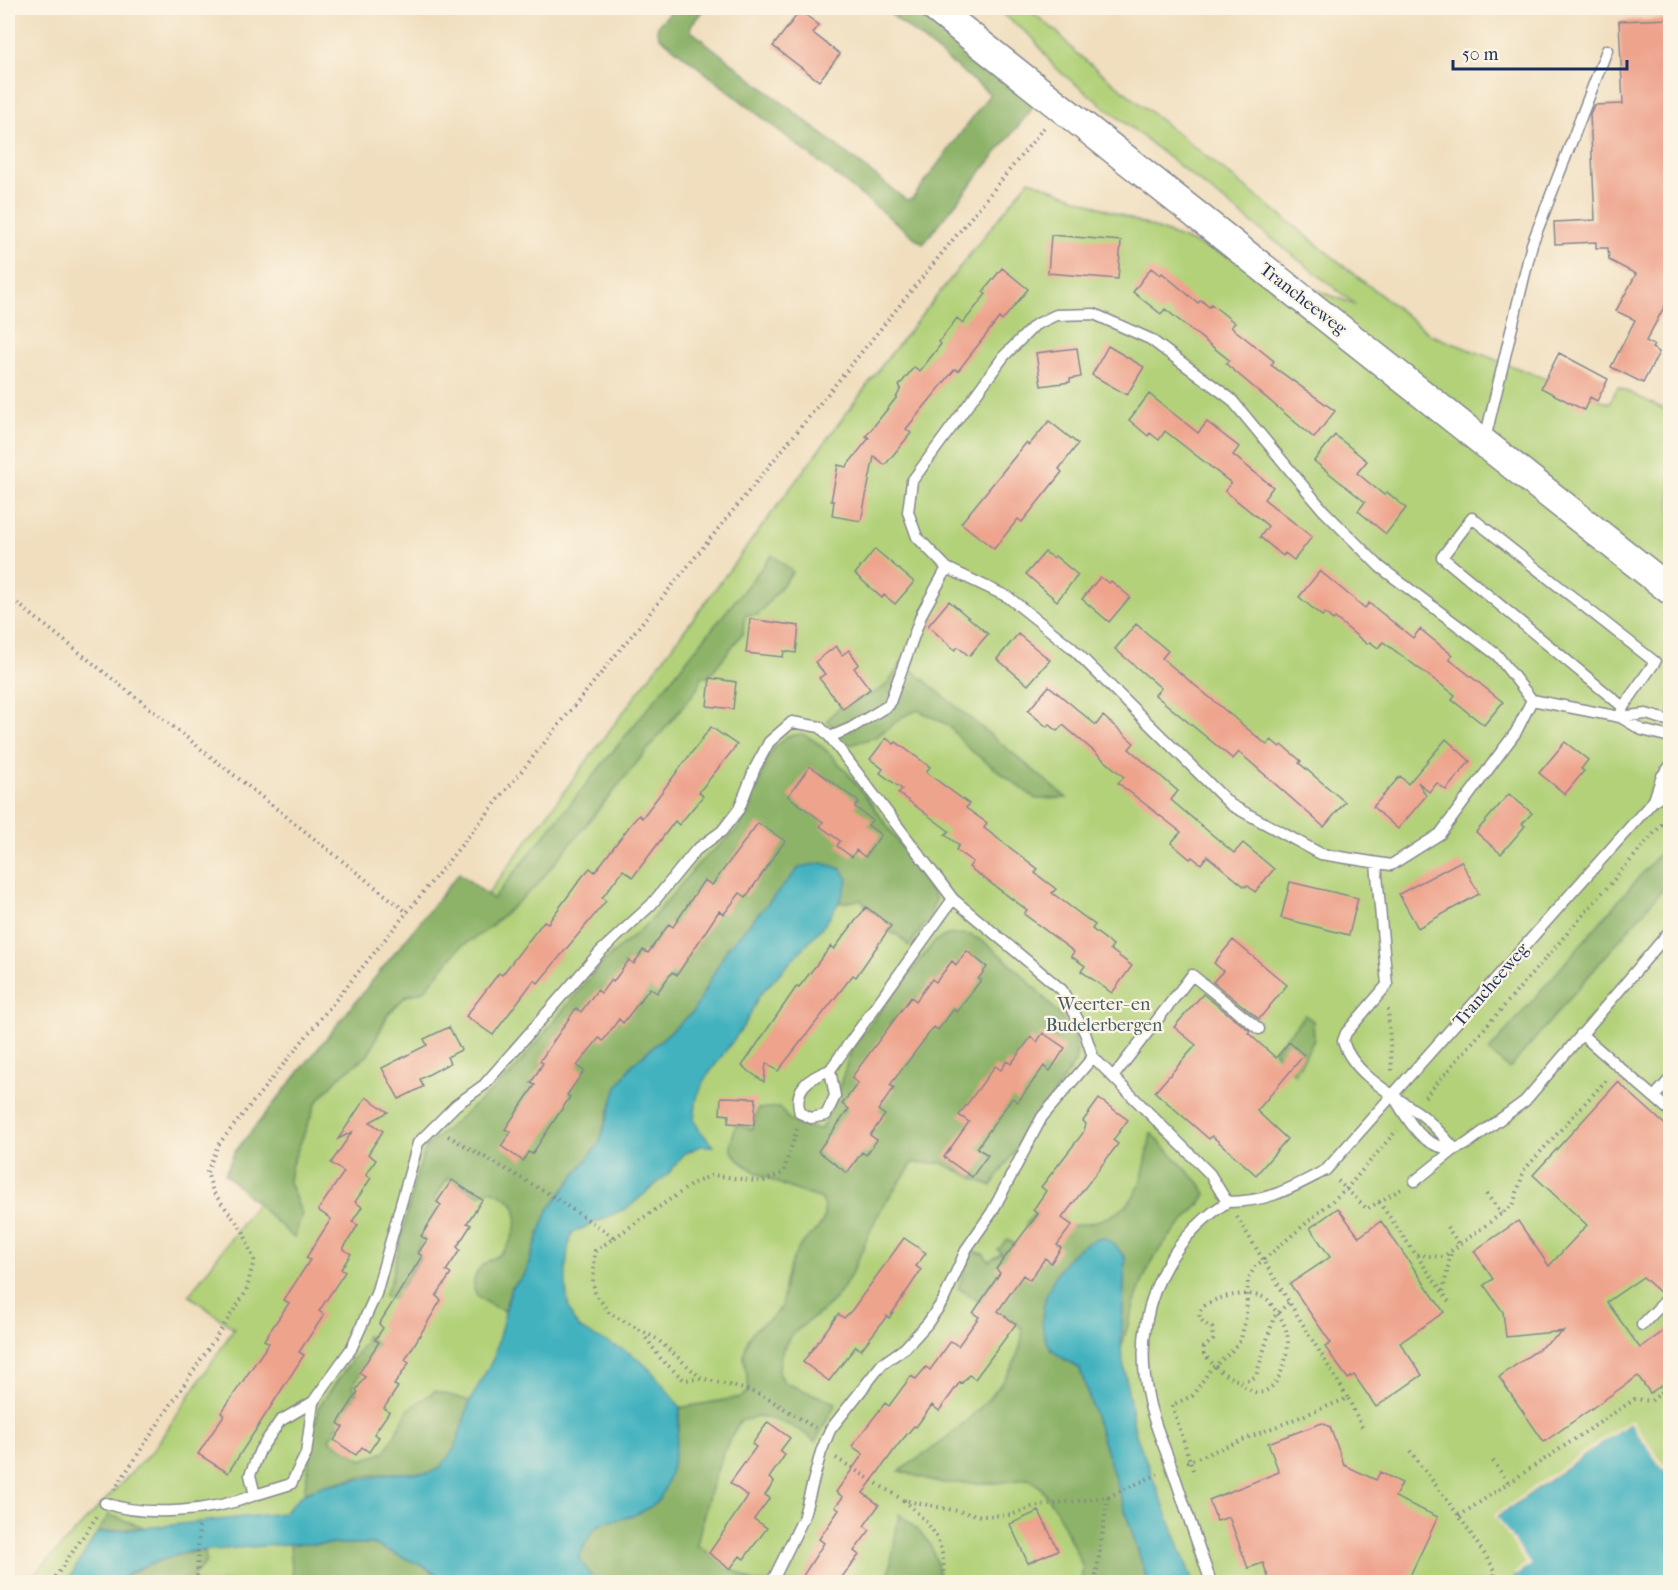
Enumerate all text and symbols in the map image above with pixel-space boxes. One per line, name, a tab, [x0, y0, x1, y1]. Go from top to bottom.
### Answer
scale bar	[1453, 33, 1627, 71]
text: 50 m	[1462, 44, 1499, 65]
street label: Trancheeweg	[1255, 259, 1351, 340]
street label: Trancheeweg	[1449, 938, 1533, 1031]
park label: Weerter- en Budelerbergen	[1046, 994, 1163, 1036]

